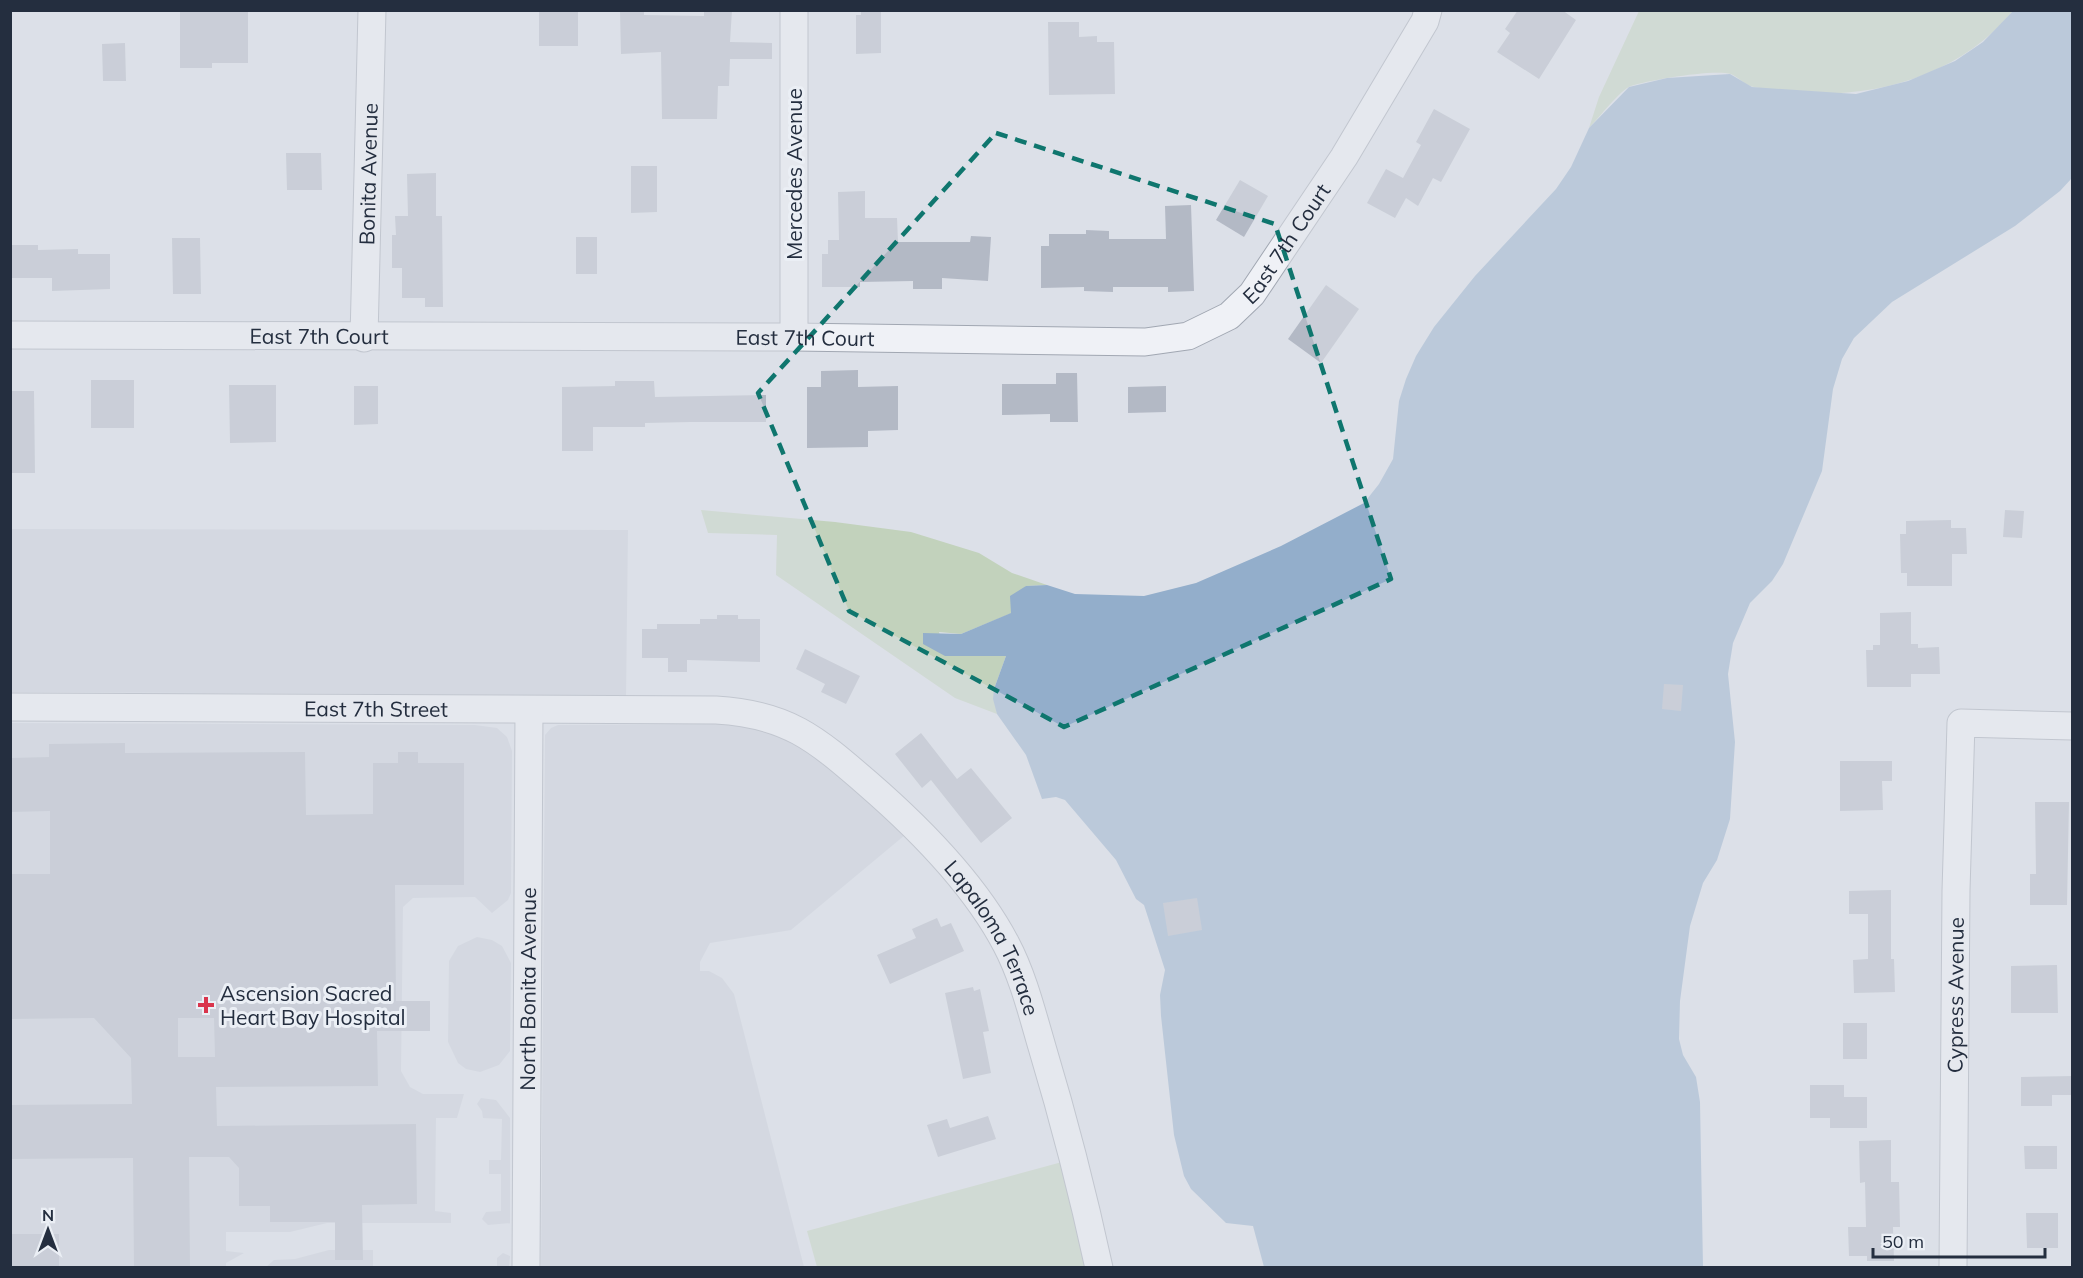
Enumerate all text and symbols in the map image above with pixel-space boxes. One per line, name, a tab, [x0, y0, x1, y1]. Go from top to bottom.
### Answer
street label: Mercedes Avenue	[781, 88, 807, 260]
street label: Bonita Avenue	[353, 103, 383, 245]
street label: East 7th Court	[1237, 178, 1336, 309]
street label: East 7th Court	[249, 323, 389, 349]
street label: East 7th Court	[735, 324, 875, 351]
street label: East 7th Street	[304, 695, 448, 722]
street label: Lapaloma Terrace	[939, 855, 1045, 1018]
street label: North Bonita Avenue	[514, 887, 541, 1091]
street label: Cypress Avenue	[1942, 917, 1969, 1073]
place label: Ascension Sacred Heart Bay Hospital	[220, 980, 406, 1030]
marker: Ascension Sacred Heart Bay Hospital	[197, 996, 215, 1014]
north arrow	[18, 1200, 78, 1260]
text: N	[42, 1205, 54, 1225]
scale bar	[1873, 1221, 2046, 1259]
text: 50 m	[1882, 1230, 1924, 1253]

